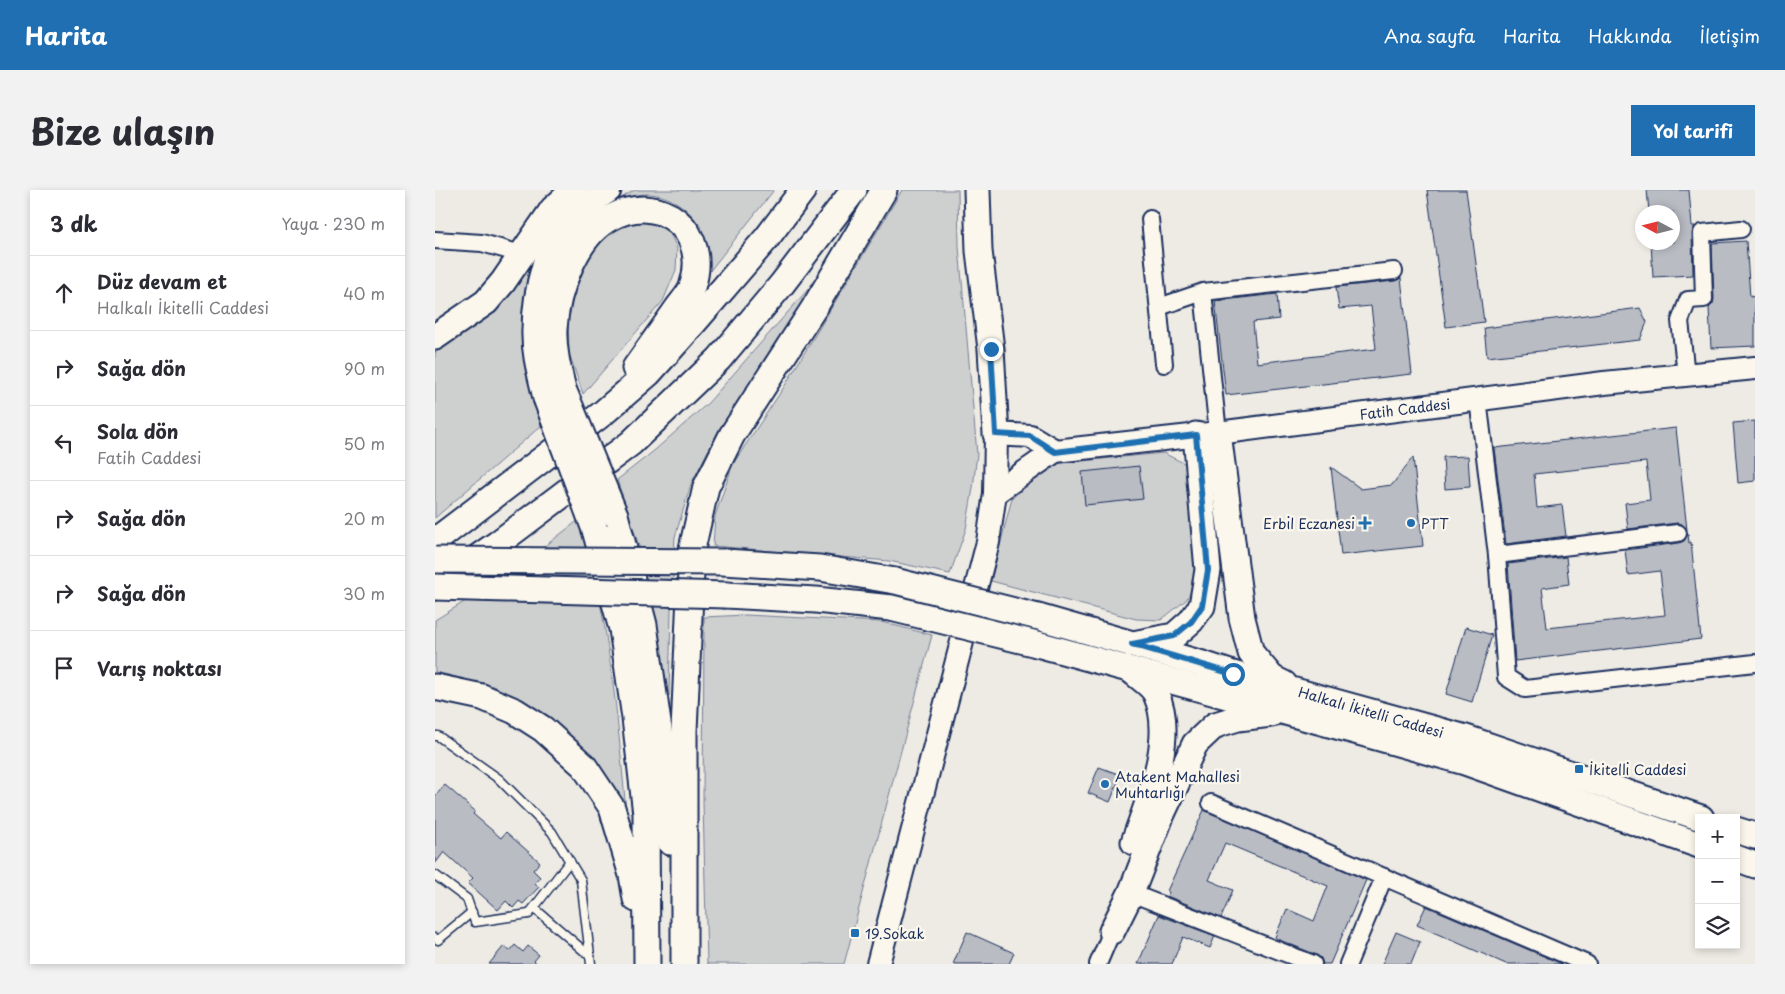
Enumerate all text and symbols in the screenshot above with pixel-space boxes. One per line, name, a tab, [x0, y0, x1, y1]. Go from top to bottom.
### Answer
text: Harita	[25, 17, 107, 53]
text: Ana sayfa	[1384, 22, 1475, 49]
text: Harita	[1503, 22, 1560, 49]
text: Hakkında	[1588, 22, 1672, 49]
text: İletişim	[1700, 22, 1760, 49]
text: Bize ulaşın	[30, 104, 215, 157]
button: Yol tarifi	[1631, 105, 1755, 156]
north arrow	[1635, 205, 1680, 250]
text: 3 dk	[50, 207, 98, 239]
text: Yaya · 230 m	[281, 211, 385, 235]
text: Düz devam et	[97, 267, 227, 295]
icon: ahead	[50, 279, 78, 307]
text: 40 m	[343, 281, 385, 305]
text: Halkalı İkitelli Caddesi	[97, 295, 269, 319]
route end	[980, 338, 1003, 361]
icon: right	[50, 354, 78, 382]
text: Sağa dön	[97, 354, 186, 382]
text: 90 m	[344, 356, 385, 380]
street label: Fatih Caddesi	[1358, 393, 1452, 425]
text: Sola dön	[97, 417, 178, 445]
icon: left	[50, 429, 78, 457]
text: 50 m	[344, 431, 385, 455]
text: Fatih Caddesi	[97, 445, 201, 469]
icon: right	[50, 504, 78, 532]
text: Sağa dön	[97, 504, 186, 532]
text: 20 m	[344, 506, 385, 530]
place label: Erbil Eczanesi	[1263, 513, 1355, 534]
place label: PTT	[1421, 513, 1449, 534]
marker: Erbil Eczanesi	[1359, 517, 1371, 529]
marker: PTT	[1405, 517, 1417, 529]
icon: right	[50, 579, 78, 607]
text: Sağa dön	[97, 579, 186, 607]
text: 30 m	[343, 581, 385, 605]
icon: arrive	[50, 654, 78, 682]
text: Varış noktası	[97, 654, 222, 682]
route start	[1222, 663, 1245, 686]
street label: Halkalı İkitelli Caddesi	[1296, 681, 1446, 743]
place label: İkitelli Caddesi	[1589, 759, 1687, 780]
marker: İkitelli Caddesi	[1573, 763, 1585, 775]
place label: Atakent Mahallesi Muhtarlığı	[1115, 766, 1240, 803]
marker: Atakent Mahallesi Muhtarlığı	[1099, 778, 1111, 790]
map controls	[1695, 814, 1740, 949]
button: +	[1695, 814, 1740, 859]
button: −	[1695, 859, 1740, 904]
button: layers	[1695, 904, 1740, 949]
place label: 19.Sokak	[865, 923, 924, 944]
marker: 19.Sokak	[849, 927, 861, 939]

